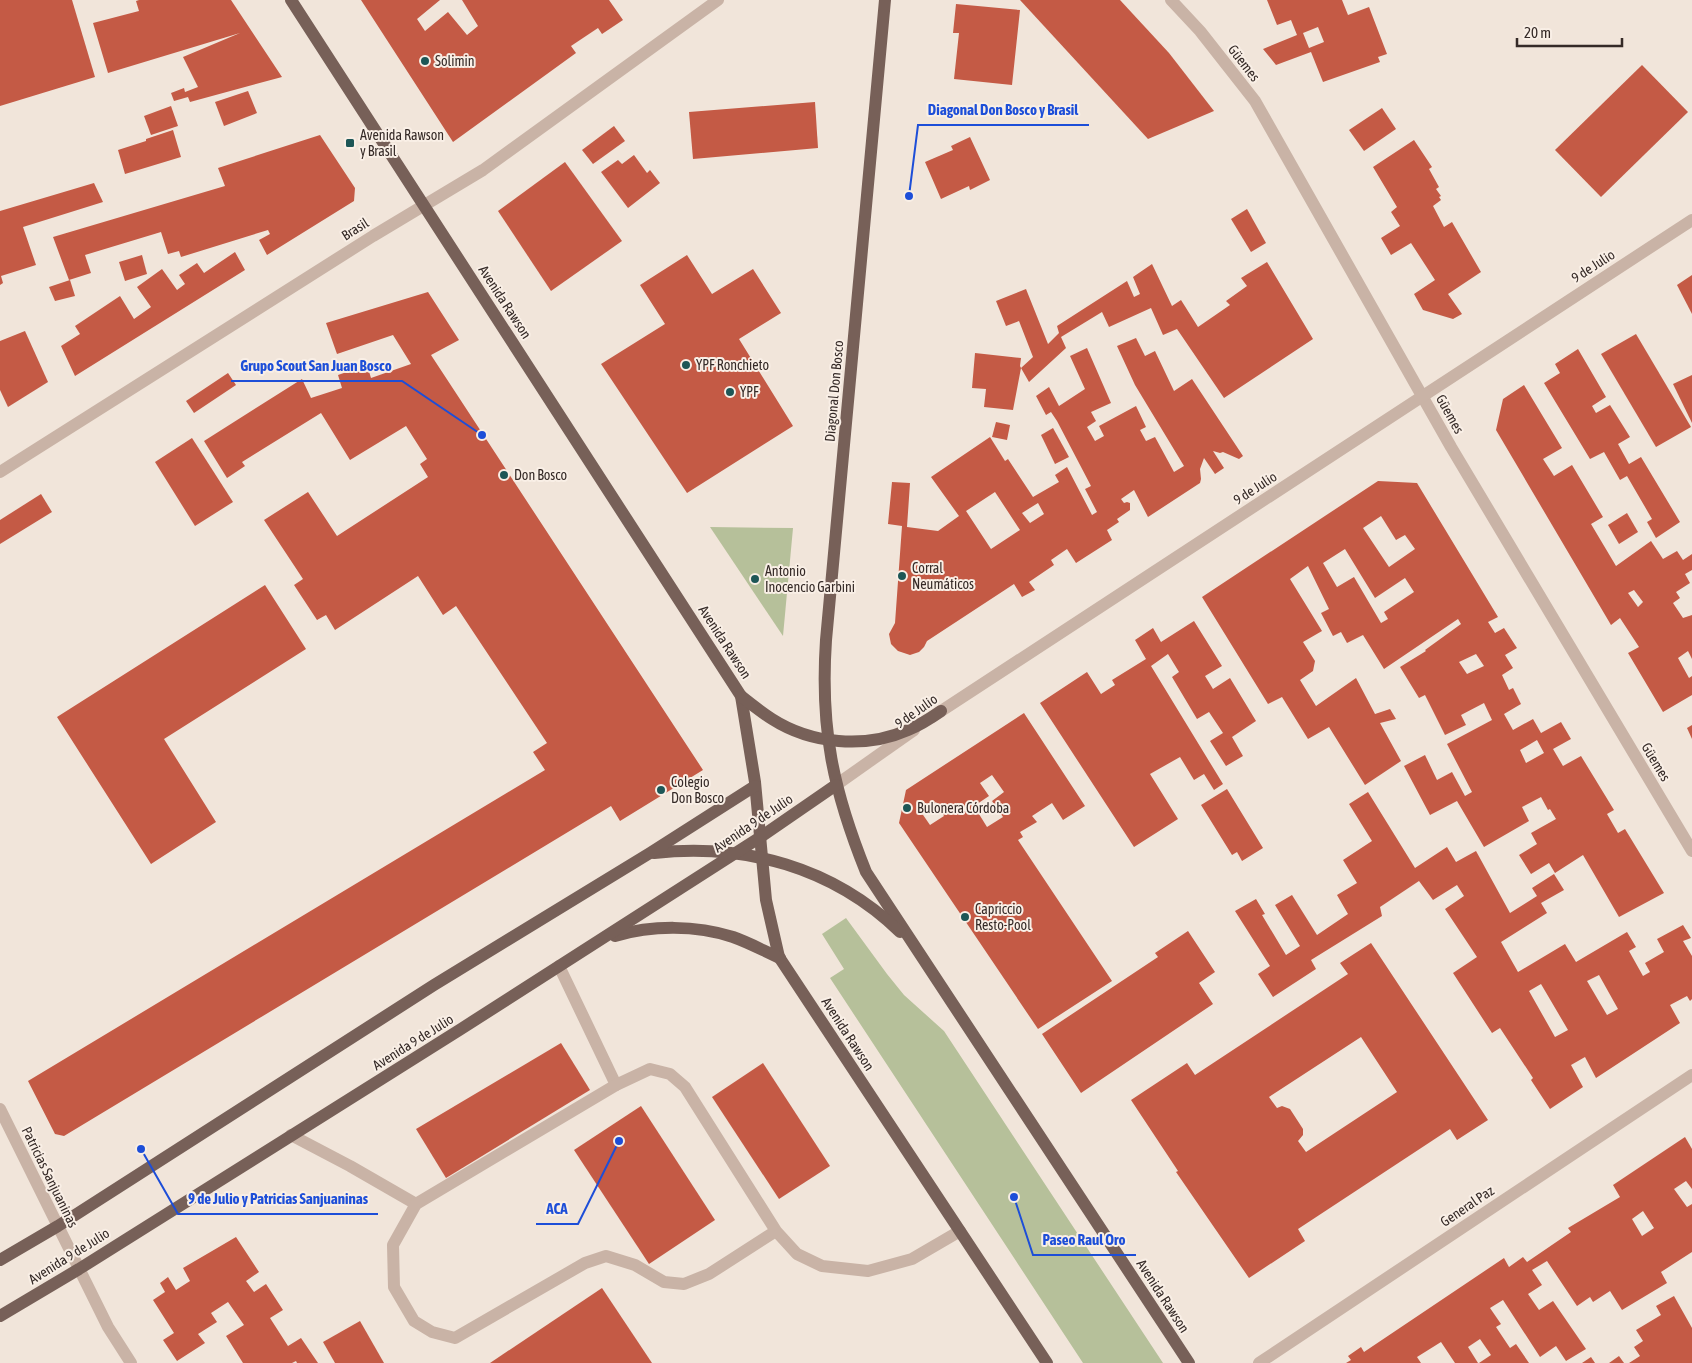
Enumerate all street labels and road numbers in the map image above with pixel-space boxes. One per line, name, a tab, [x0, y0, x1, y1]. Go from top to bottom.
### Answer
street label: Güemes	[1225, 42, 1263, 84]
street label: Brasil	[339, 214, 372, 243]
street label: 9 de Julio	[1568, 246, 1618, 286]
street label: Avenida Rawson	[475, 262, 535, 342]
street label: Diagonal Don Bosco	[822, 340, 846, 442]
street label: Güemes	[1433, 392, 1467, 436]
street label: 9 de Julio	[1230, 468, 1280, 508]
street label: Avenida Rawson	[695, 602, 755, 682]
street label: 9 de Julio	[892, 691, 940, 731]
street label: Güemes	[1638, 740, 1674, 784]
street label: Avenida 9 de Julio	[710, 791, 796, 855]
street label: Avenida Rawson	[818, 994, 878, 1074]
street label: Avenida 9 de Julio	[370, 1011, 456, 1073]
street label: Patricias Sanjuaninas	[19, 1124, 81, 1230]
street label: General Paz	[1437, 1182, 1497, 1230]
street label: Avenida 9 de Julio	[26, 1225, 112, 1287]
street label: Avenida Rawson	[1133, 1256, 1193, 1336]

